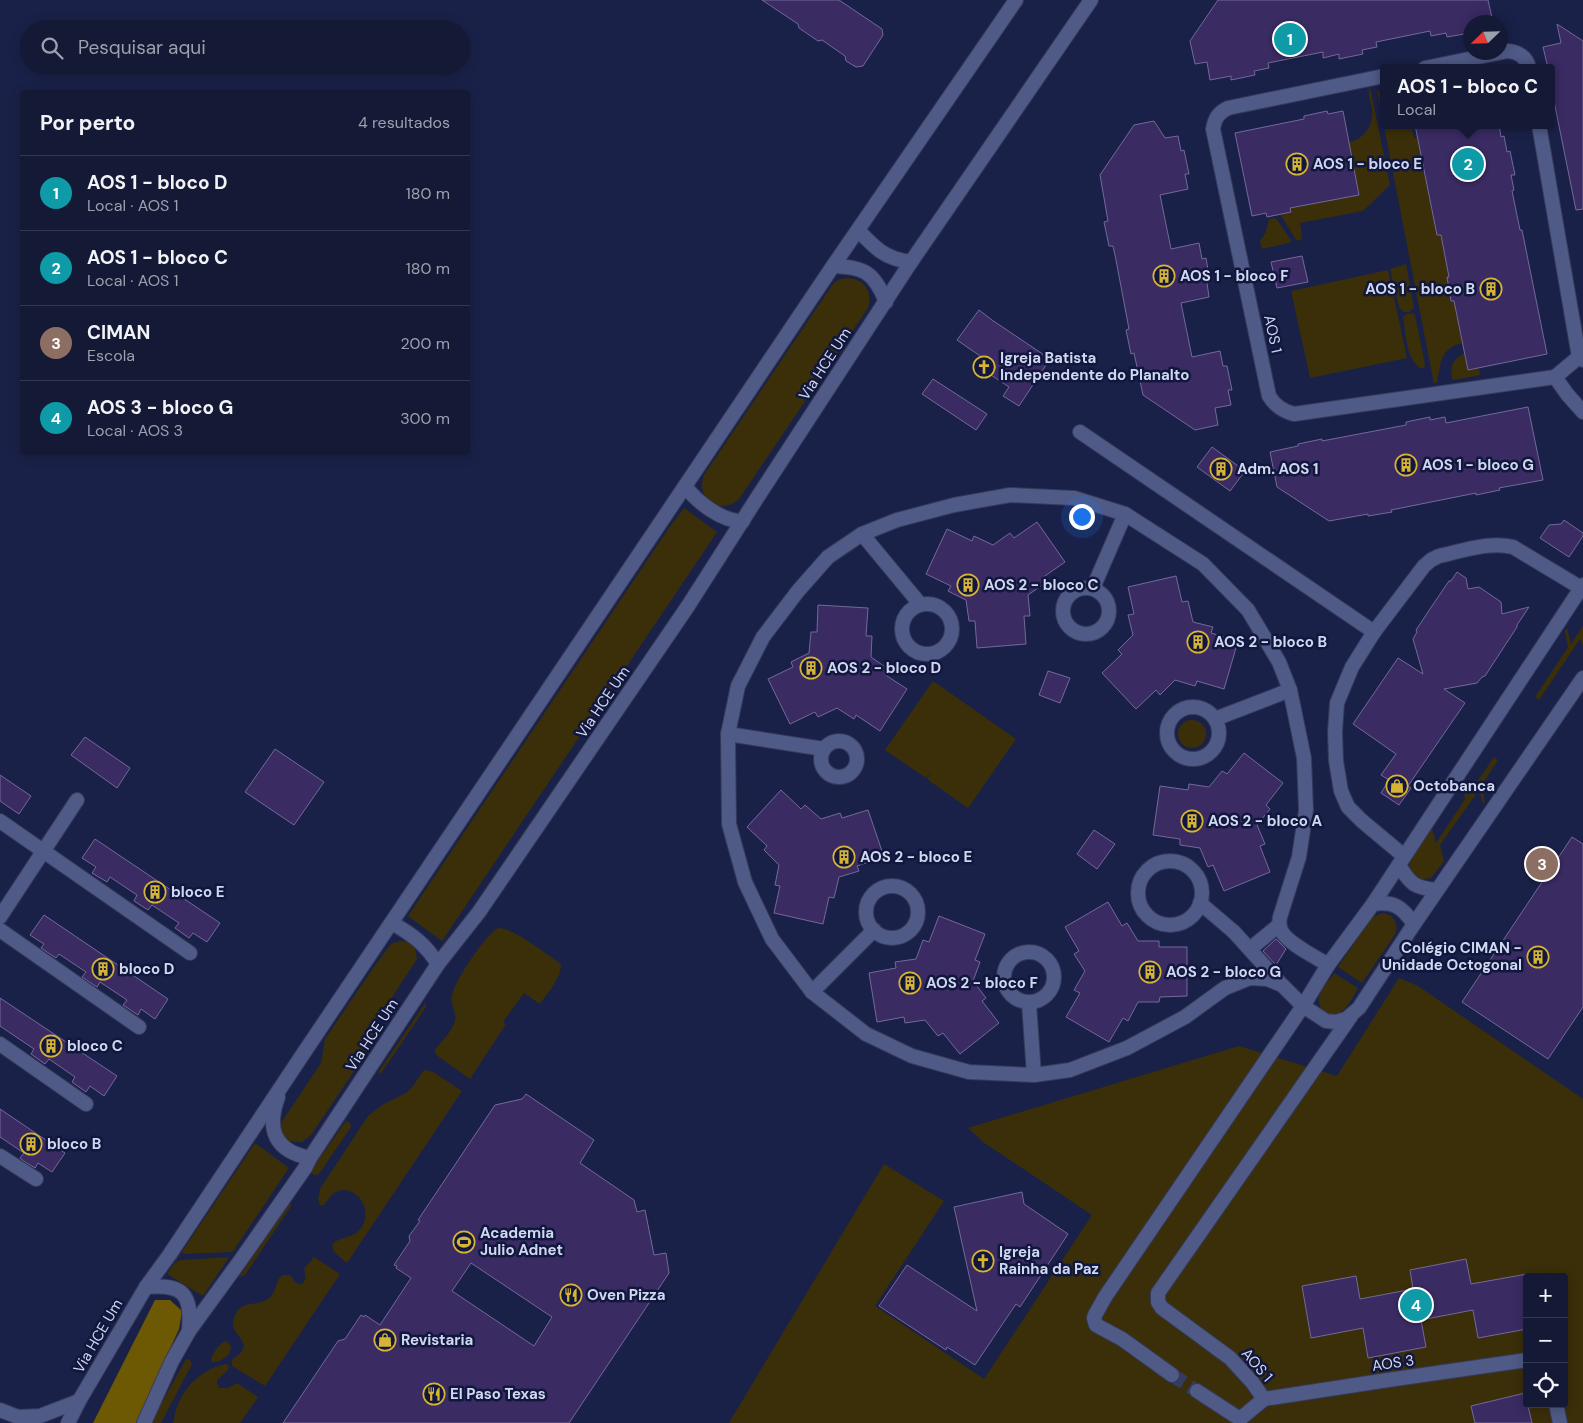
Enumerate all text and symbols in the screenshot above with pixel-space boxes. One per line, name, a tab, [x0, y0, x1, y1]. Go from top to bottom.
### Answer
north arrow	[1463, 15, 1508, 60]
search box	[20, 20, 470, 75]
pin: 1	[1274, 20, 1306, 58]
icon: search	[38, 34, 66, 62]
text: Pesquisar aqui	[78, 35, 206, 60]
popup	[1380, 64, 1555, 129]
text: AOS 1 - bloco C	[1397, 74, 1538, 99]
text: Local	[1397, 99, 1436, 120]
text: Por perto	[40, 109, 135, 137]
text: 4 resultados	[358, 112, 450, 133]
pin: 2	[1452, 145, 1484, 183]
building icon: AOS 1 - bloco E	[1285, 152, 1309, 176]
place label: AOS 1 - bloco E	[1313, 154, 1422, 174]
text: AOS 1 - bloco D	[87, 170, 227, 195]
text: 1	[53, 183, 59, 204]
text: 180 m	[406, 183, 450, 204]
text: Local · AOS 1	[87, 195, 179, 216]
text: AOS 1 - bloco C	[87, 245, 228, 270]
text: 2	[51, 258, 61, 279]
text: 180 m	[406, 258, 450, 279]
building icon: AOS 1 - bloco F	[1152, 264, 1176, 288]
place label: AOS 1 - bloco F	[1180, 266, 1289, 286]
text: Local · AOS 1	[87, 270, 179, 291]
building icon: AOS 1 - bloco B	[1479, 277, 1503, 301]
place label: AOS 1 - bloco B	[1365, 279, 1475, 299]
street label: AOS 1	[1259, 313, 1287, 355]
text: CIMAN	[87, 320, 150, 345]
street label: Via HCE Um	[794, 324, 856, 404]
text: 3	[51, 333, 61, 354]
text: 200 m	[401, 333, 450, 354]
text: Escola	[87, 345, 135, 366]
place label: Igreja Batista Independente do Planalto	[1000, 348, 1189, 385]
church icon: Igreja Batista Independente do Planalto	[972, 355, 996, 379]
text: AOS 3 - bloco G	[87, 395, 233, 420]
text: 4	[51, 408, 61, 429]
text: 300 m	[400, 408, 450, 429]
text: Local · AOS 3	[87, 420, 183, 441]
building icon: AOS 1 - bloco G	[1394, 453, 1418, 477]
place label: AOS 1 - bloco G	[1422, 455, 1534, 475]
building icon: Adm. AOS 1	[1209, 457, 1233, 481]
place label: Adm. AOS 1	[1237, 459, 1318, 479]
your location	[1069, 504, 1095, 530]
building icon: AOS 2 - bloco C	[956, 573, 980, 597]
place label: AOS 2 - bloco C	[984, 575, 1099, 595]
building icon: AOS 2 - bloco B	[1186, 630, 1210, 654]
place label: AOS 2 - bloco B	[1214, 632, 1327, 652]
building icon: AOS 2 - bloco D	[799, 656, 823, 680]
place label: AOS 2 - bloco D	[827, 658, 941, 678]
street label: Via HCE Um	[572, 662, 634, 742]
shop icon: Octobanca	[1385, 774, 1409, 798]
place label: Octobanca	[1413, 776, 1495, 796]
building icon: AOS 2 - bloco A	[1180, 809, 1204, 833]
place label: AOS 2 - bloco A	[1208, 811, 1322, 831]
building icon: AOS 2 - bloco E	[832, 845, 856, 869]
pin: 3	[1526, 845, 1558, 883]
place label: AOS 2 - bloco E	[860, 847, 972, 867]
building icon: bloco E	[143, 880, 167, 904]
place label: bloco E	[171, 882, 225, 902]
place label: Colégio CIMAN - Unidade Octogonal	[1382, 938, 1522, 975]
building icon: Colégio CIMAN - Unidade Octogonal	[1526, 945, 1550, 969]
building icon: bloco D	[91, 957, 115, 981]
place label: bloco D	[119, 959, 174, 979]
building icon: AOS 2 - bloco G	[1138, 960, 1162, 984]
place label: AOS 2 - bloco G	[1166, 962, 1281, 982]
building icon: AOS 2 - bloco F	[898, 971, 922, 995]
place label: AOS 2 - bloco F	[926, 973, 1038, 993]
street label: Via HCE Um	[341, 995, 403, 1075]
building icon: bloco C	[39, 1034, 63, 1058]
place label: bloco C	[67, 1036, 123, 1056]
building icon: bloco B	[19, 1132, 43, 1156]
place label: bloco B	[47, 1134, 101, 1154]
place label: Academia Julio Adnet	[480, 1223, 563, 1260]
sports icon: Academia Julio Adnet	[452, 1230, 476, 1254]
place label: Igreja Rainha da Paz	[999, 1242, 1099, 1279]
church icon: Igreja Rainha da Paz	[971, 1249, 995, 1273]
map controls	[1523, 1273, 1568, 1408]
button: +	[1523, 1273, 1568, 1318]
restaurant icon: Oven Pizza	[559, 1283, 583, 1307]
place label: Oven Pizza	[587, 1285, 666, 1305]
pin: 4	[1400, 1286, 1432, 1324]
street label: Via HCE Um	[69, 1295, 127, 1377]
button: −	[1523, 1318, 1568, 1363]
shop icon: Revistaria	[373, 1328, 397, 1352]
place label: Revistaria	[401, 1330, 473, 1350]
street label: AOS 1	[1237, 1344, 1277, 1386]
street label: AOS 3	[1371, 1350, 1415, 1376]
button: locate	[1523, 1363, 1568, 1408]
restaurant icon: El Paso Texas	[422, 1382, 446, 1406]
place label: El Paso Texas	[450, 1384, 546, 1404]

